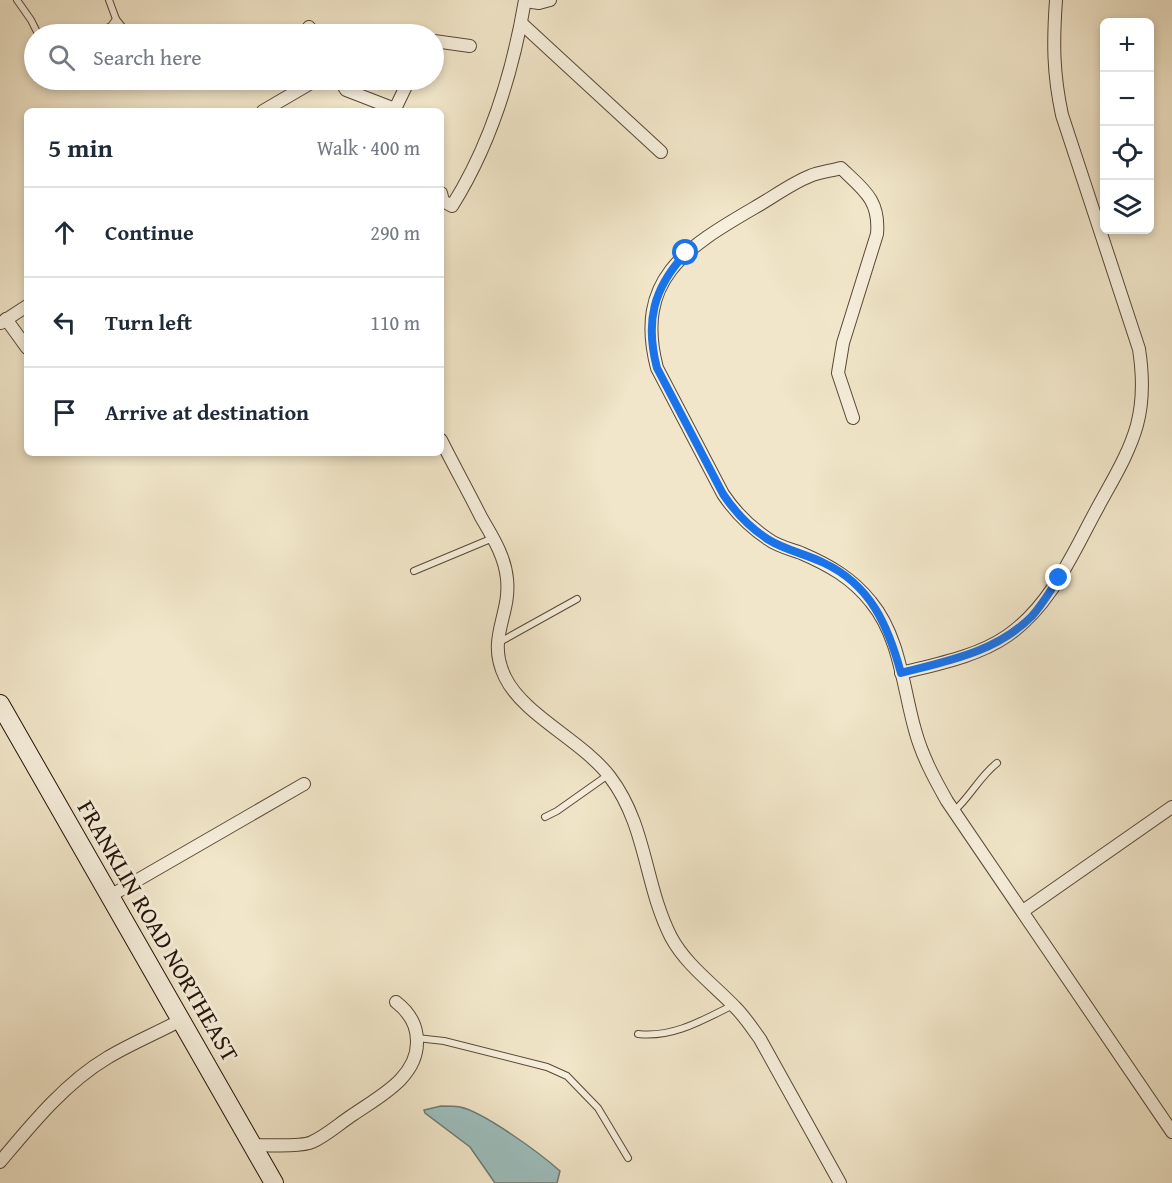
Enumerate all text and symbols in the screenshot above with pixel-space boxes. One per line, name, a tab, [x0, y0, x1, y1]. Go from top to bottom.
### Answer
map controls	[1100, 18, 1154, 234]
button: +	[1100, 18, 1154, 72]
search box	[24, 24, 444, 90]
icon: search	[45, 41, 78, 74]
text: Search here	[93, 41, 202, 73]
button: −	[1100, 72, 1154, 126]
button: locate	[1100, 126, 1154, 180]
text: 5 min	[48, 128, 113, 167]
text: Walk · 400 m	[317, 133, 420, 162]
button: layers	[1100, 180, 1154, 234]
icon: ahead	[48, 216, 81, 249]
text: Continue	[105, 216, 194, 248]
text: 290 m	[370, 218, 420, 247]
route start	[672, 239, 698, 265]
icon: left	[48, 306, 81, 339]
text: Turn left	[105, 306, 192, 338]
text: 110 m	[370, 308, 420, 337]
icon: arrive	[48, 396, 81, 429]
text: Arrive at destination	[105, 396, 309, 428]
route end	[1045, 564, 1071, 590]
street label: FRANKLIN ROAD NORTHEAST	[69, 793, 248, 1068]

